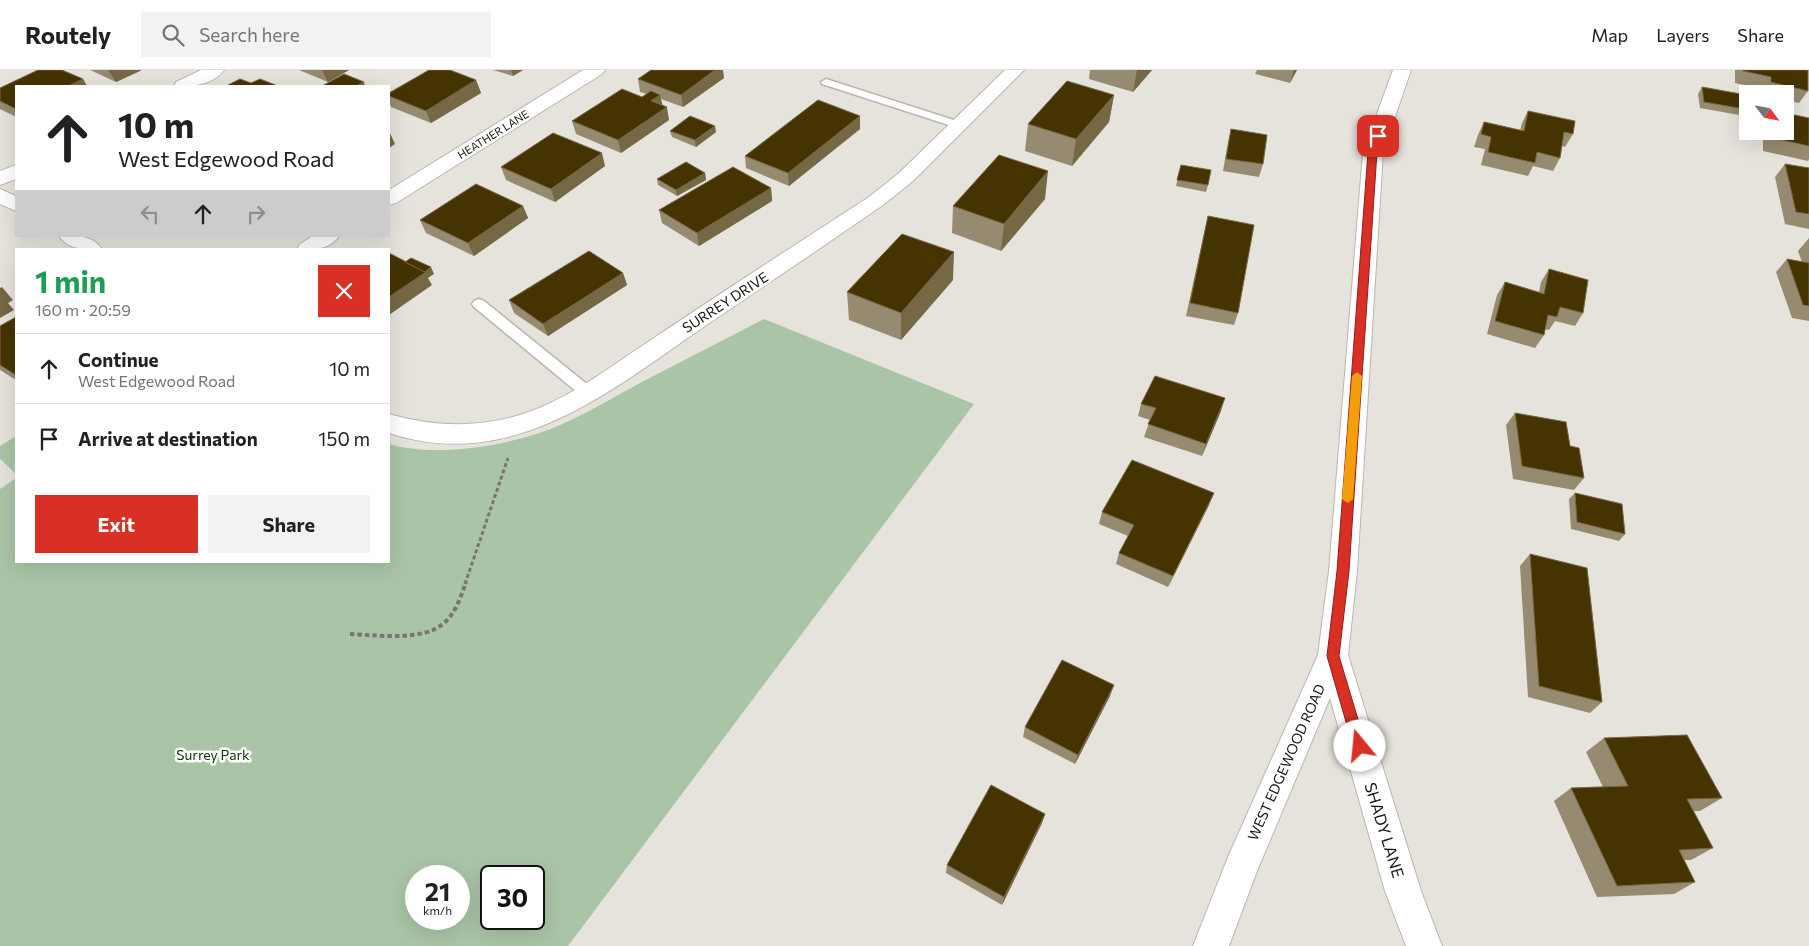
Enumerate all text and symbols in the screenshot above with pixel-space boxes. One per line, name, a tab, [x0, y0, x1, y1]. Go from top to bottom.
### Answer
search box	[141, 12, 491, 57]
text: Routely	[25, 20, 111, 49]
icon: search	[159, 21, 187, 49]
text: Search here	[199, 23, 300, 46]
text: Map	[1591, 24, 1628, 46]
text: Layers	[1656, 24, 1709, 46]
text: Share	[1737, 24, 1784, 46]
north arrow	[1739, 85, 1794, 140]
map controls	[1739, 85, 1794, 140]
text: 10 m	[118, 102, 194, 145]
icon: ahead	[35, 105, 100, 170]
street label: HEATHER LANE	[455, 107, 531, 161]
pin	[1357, 115, 1399, 157]
icon: arrive	[1364, 122, 1392, 150]
text: West Edgewood Road	[118, 145, 334, 172]
icon: left	[136, 200, 164, 228]
icon: ahead	[189, 200, 217, 228]
icon: right	[242, 200, 270, 228]
text: 1 min	[35, 262, 106, 299]
button: close	[318, 265, 370, 317]
street label: SURREY DRIVE	[679, 268, 771, 336]
text: 160 m · 20:59	[35, 300, 131, 319]
text: Continue	[78, 348, 158, 371]
icon: ahead	[35, 355, 63, 383]
text: 10 m	[329, 357, 370, 380]
text: West Edgewood Road	[78, 371, 235, 390]
icon: arrive	[35, 425, 63, 453]
text: Arrive at destination	[78, 427, 258, 450]
text: 150 m	[318, 427, 370, 450]
button: Exit	[35, 495, 198, 553]
button: Share	[208, 495, 370, 553]
street label: WEST EDGEWOOD ROAD	[1244, 681, 1328, 843]
position arrow	[1333, 719, 1385, 771]
park label: Surrey Park	[176, 746, 250, 763]
street label: SHADY LANE	[1361, 780, 1409, 880]
speed limit sign: 30	[480, 865, 545, 930]
text: 21	[425, 876, 450, 906]
text: km/h	[423, 903, 452, 917]

